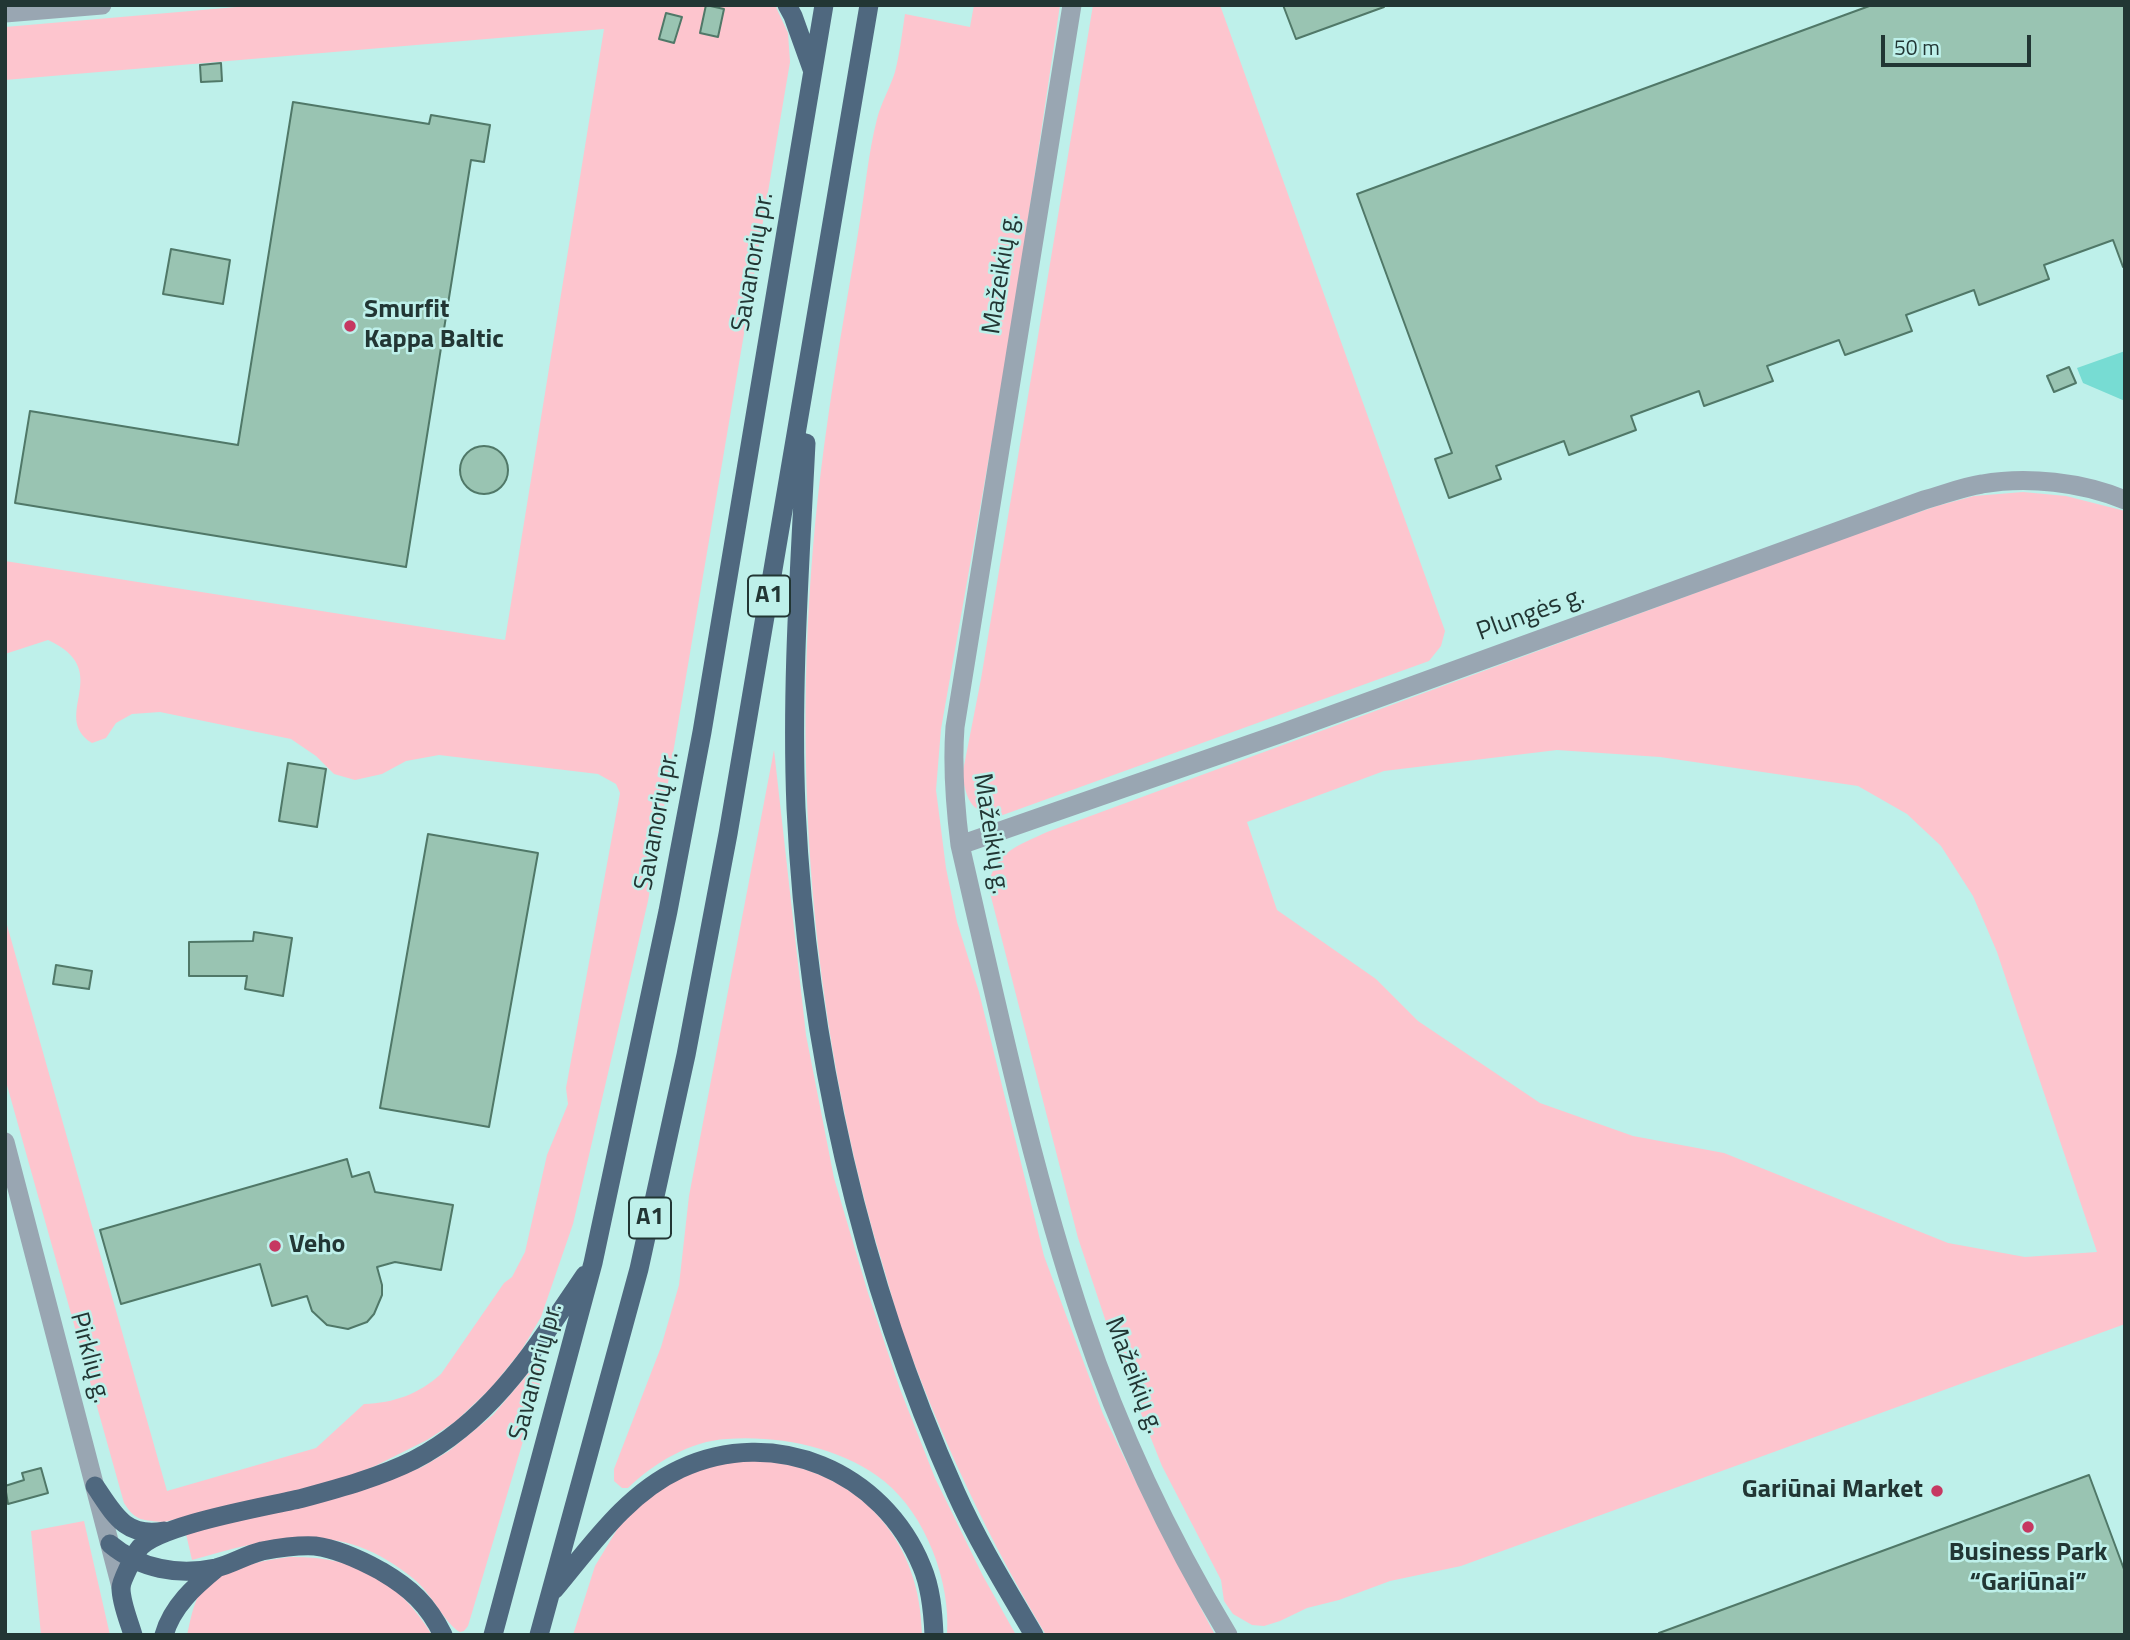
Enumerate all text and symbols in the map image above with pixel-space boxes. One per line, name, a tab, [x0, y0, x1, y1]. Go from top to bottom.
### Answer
scale bar	[1885, 21, 2036, 65]
text: 50 m	[1894, 31, 1940, 63]
street label: Savanorių pr.	[726, 190, 782, 334]
street label: Mažeikių g.	[977, 211, 1027, 337]
place label: Smurfit Kappa Baltic	[364, 295, 504, 356]
marker: Smurfit Kappa Baltic	[342, 318, 358, 334]
road number: A1	[748, 576, 790, 616]
street label: Plungės g.	[1473, 581, 1589, 649]
street label: Savanorių pr.	[629, 749, 687, 893]
street label: Mažeikių g.	[965, 771, 1015, 897]
road number: A1	[629, 1198, 671, 1238]
place label: Veho	[289, 1230, 345, 1262]
marker: Veho	[267, 1238, 283, 1254]
street label: Savanorių pr.	[504, 1300, 570, 1444]
street label: Pirklių g.	[62, 1309, 116, 1407]
street label: Mažeikių g.	[1097, 1313, 1169, 1439]
place label: Gariūnai Market	[1742, 1475, 1923, 1507]
marker: Gariūnai Market	[1929, 1483, 1945, 1499]
marker: Business Park “Gariūnai”	[2020, 1519, 2036, 1535]
place label: Business Park “Gariūnai”	[1949, 1538, 2107, 1600]

